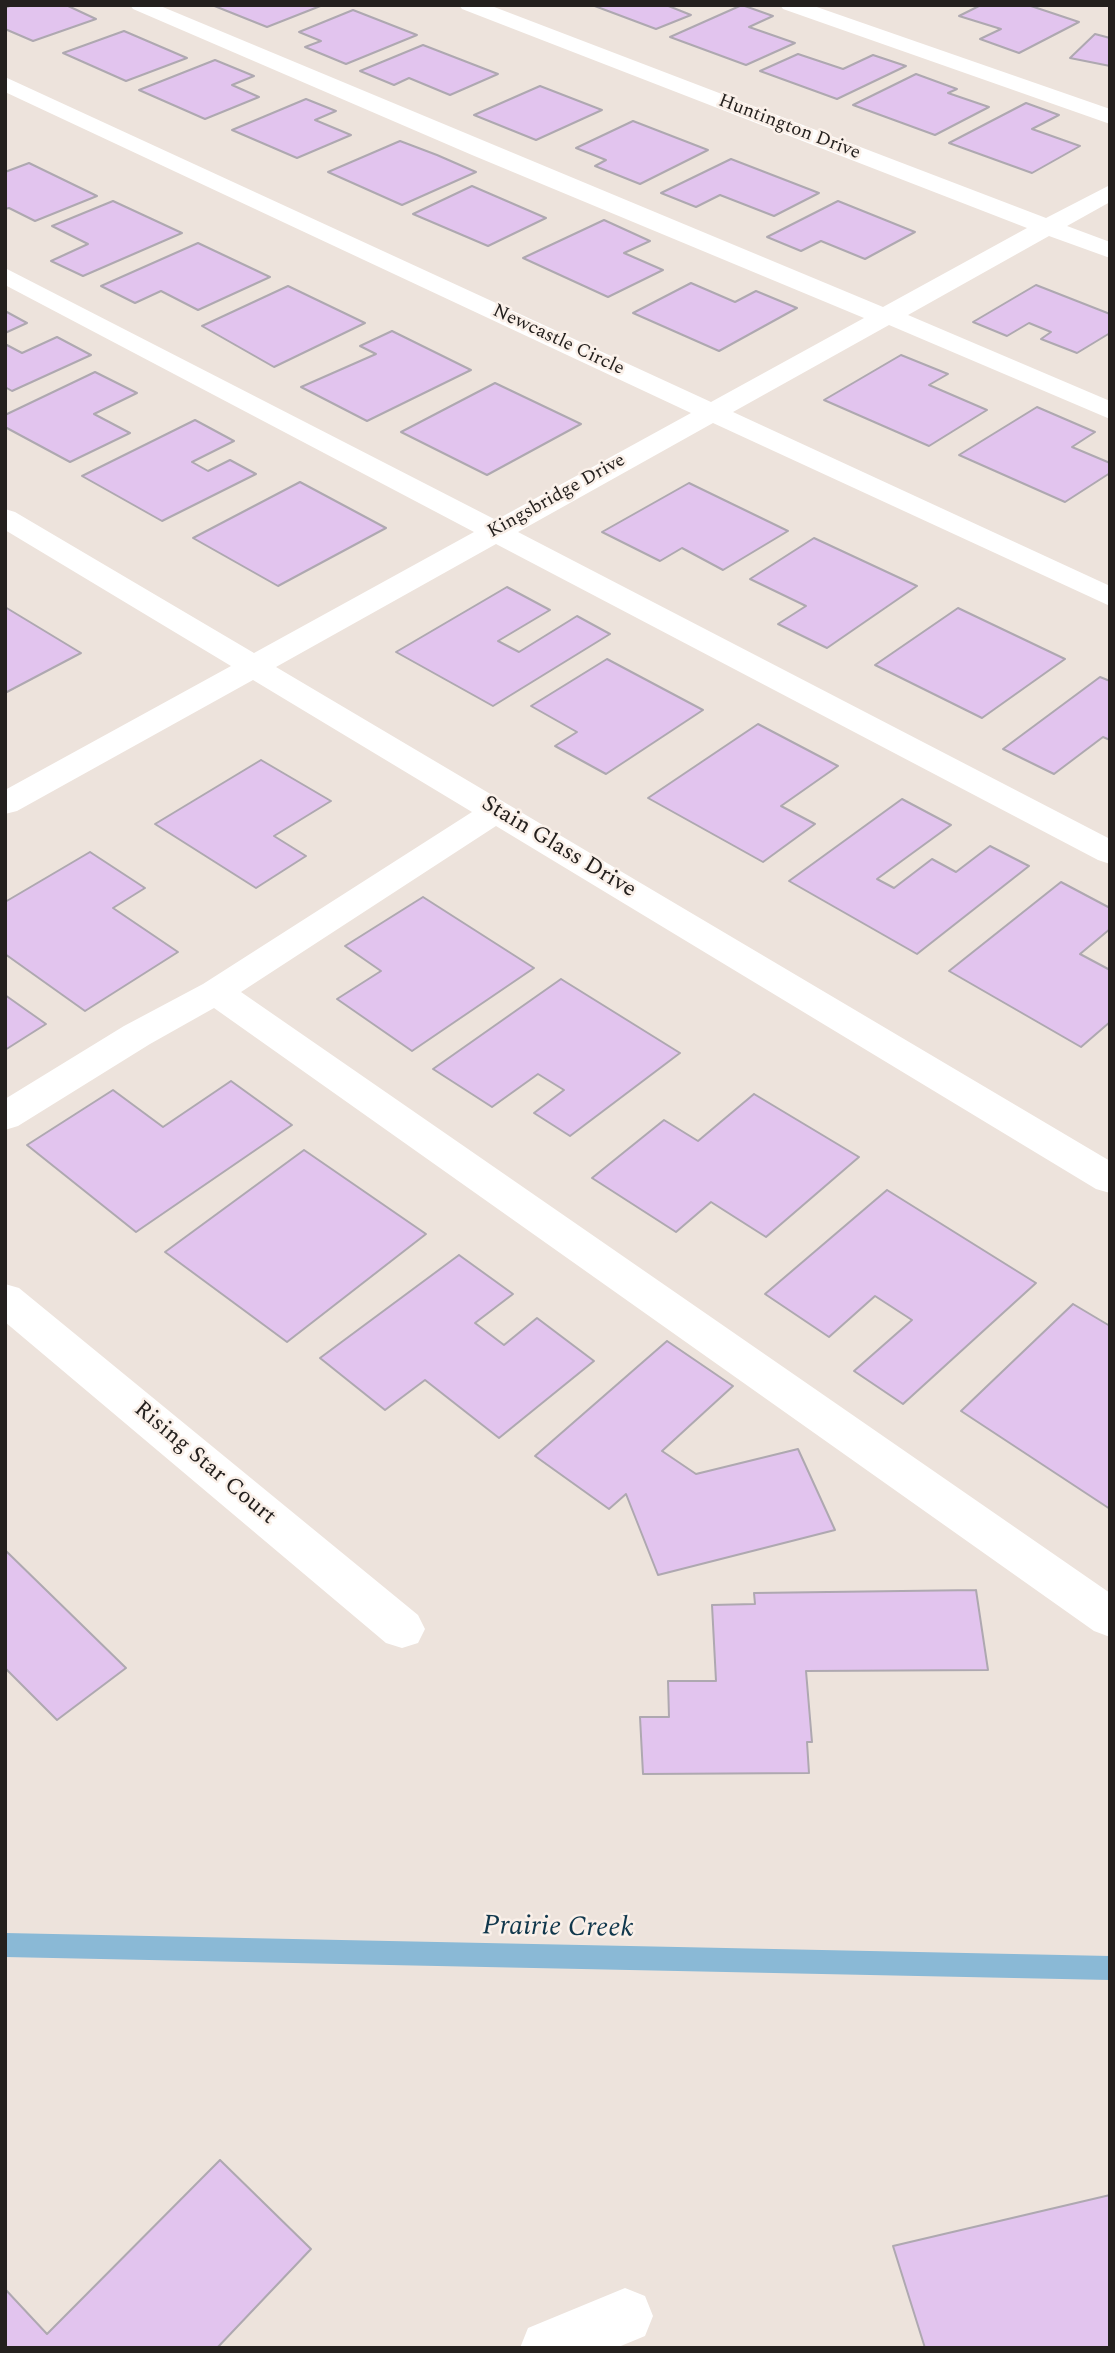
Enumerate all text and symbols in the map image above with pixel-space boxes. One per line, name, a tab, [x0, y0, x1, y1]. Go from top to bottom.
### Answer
street label: Huntington Drive	[715, 90, 863, 166]
street label: Newcastle Circle	[489, 301, 627, 381]
street label: Kingsbridge Drive	[484, 450, 630, 544]
street label: Stain Glass Drive	[476, 791, 640, 905]
street label: Rising Star Court	[127, 1397, 281, 1531]
water label: Prairie Creek	[482, 1911, 634, 1947]

